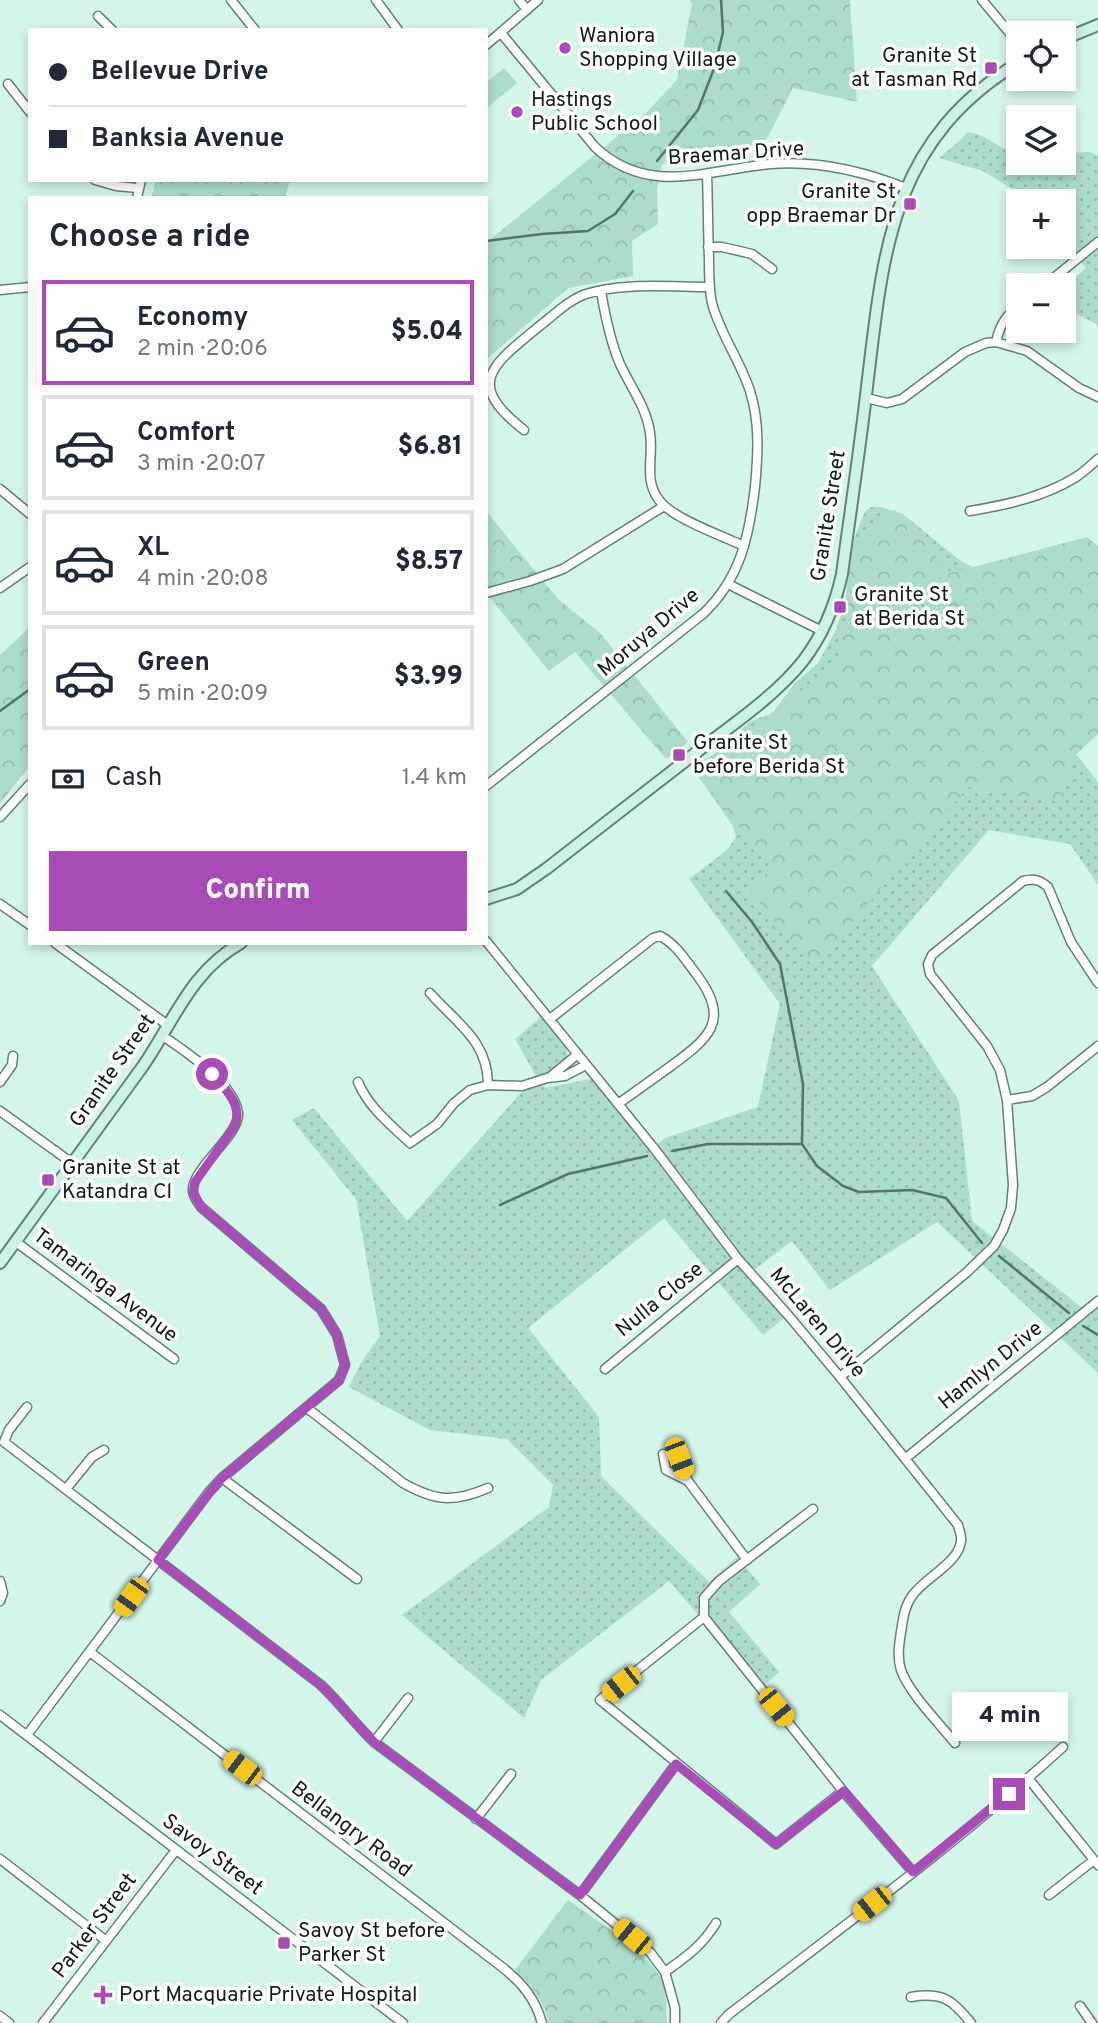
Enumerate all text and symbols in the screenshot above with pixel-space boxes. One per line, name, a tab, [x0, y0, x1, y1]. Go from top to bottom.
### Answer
map controls	[1006, 21, 1076, 343]
button: locate	[1006, 21, 1076, 91]
place label: Waniora Shopping Village	[579, 23, 737, 74]
marker: Waniora Shopping Village	[557, 40, 573, 56]
place label: Granite St at Tasman Rd	[851, 43, 977, 94]
text: Bellevue Drive	[91, 56, 269, 89]
marker: Granite St at Tasman Rd	[983, 60, 999, 76]
place label: Hastings Public School	[531, 87, 658, 138]
marker: Hastings Public School	[509, 104, 525, 120]
button: layers	[1006, 105, 1076, 175]
text: Banksia Avenue	[91, 123, 284, 156]
street label: Braemar Drive	[667, 136, 805, 172]
place label: Granite St opp Braemar Dr	[747, 179, 896, 230]
button: +	[1006, 189, 1076, 259]
marker: Granite St opp Braemar Dr	[902, 196, 918, 212]
text: Choose a ride	[49, 218, 250, 258]
button: −	[1006, 273, 1076, 343]
icon: car	[53, 301, 116, 364]
text: Economy	[137, 302, 248, 335]
text: $5.04	[391, 316, 463, 349]
text: 2 min · 20:06	[137, 335, 268, 364]
icon: car	[53, 416, 116, 479]
text: Comfort	[137, 417, 235, 450]
text: $6.81	[397, 431, 463, 464]
street label: Granite Street	[805, 448, 853, 584]
text: 3 min · 20:07	[137, 450, 265, 479]
icon: car	[53, 531, 116, 594]
text: XL	[137, 532, 169, 565]
text: $8.57	[395, 546, 463, 579]
text: 4 min · 20:08	[137, 565, 269, 594]
street label: Moruya Drive	[592, 582, 706, 684]
place label: Granite St at Berida St	[854, 582, 965, 633]
marker: Granite St at Berida St	[832, 599, 848, 615]
icon: car	[53, 646, 116, 709]
text: Green	[137, 647, 210, 680]
text: $3.99	[394, 661, 463, 694]
text: 5 min · 20:09	[137, 680, 268, 709]
place label: Granite St before Berida St	[693, 730, 845, 781]
marker: Granite St before Berida St	[671, 747, 687, 763]
icon: cash	[49, 760, 87, 798]
text: Cash	[105, 762, 162, 795]
text: 1.4 km	[402, 764, 467, 793]
button: Confirm	[49, 851, 467, 931]
street label: Granite Street	[64, 1009, 162, 1133]
route start	[196, 1058, 228, 1090]
place label: Granite St at Katandra Cl	[62, 1155, 181, 1206]
marker: Granite St at Katandra Cl	[40, 1172, 56, 1188]
street label: Tamaringa Avenue	[27, 1223, 183, 1349]
street label: Nulla Close	[611, 1256, 709, 1344]
street label: McLaren Drive	[763, 1262, 871, 1384]
street label: Hamlyn Drive	[933, 1316, 1049, 1416]
car	[662, 1435, 697, 1481]
car	[111, 1574, 152, 1620]
car	[598, 1663, 645, 1705]
car	[755, 1684, 798, 1730]
callout: 4 min	[951, 1692, 1067, 1742]
text: 4 min	[979, 1702, 1041, 1731]
car	[219, 1747, 266, 1789]
street label: Bellangry Road	[285, 1776, 417, 1884]
route end	[993, 1778, 1025, 1810]
street label: Savoy Street	[156, 1808, 268, 1902]
street label: Parker Street	[47, 1868, 143, 1984]
car	[849, 1883, 896, 1925]
car	[610, 1916, 655, 1958]
place label: Savoy St before Parker St	[298, 1918, 445, 1969]
marker: Savoy St before Parker St	[276, 1935, 292, 1951]
place label: Port Macquarie Private Hospital	[119, 1982, 418, 2009]
marker: Port Macquarie Private Hospital	[93, 1985, 113, 2005]

